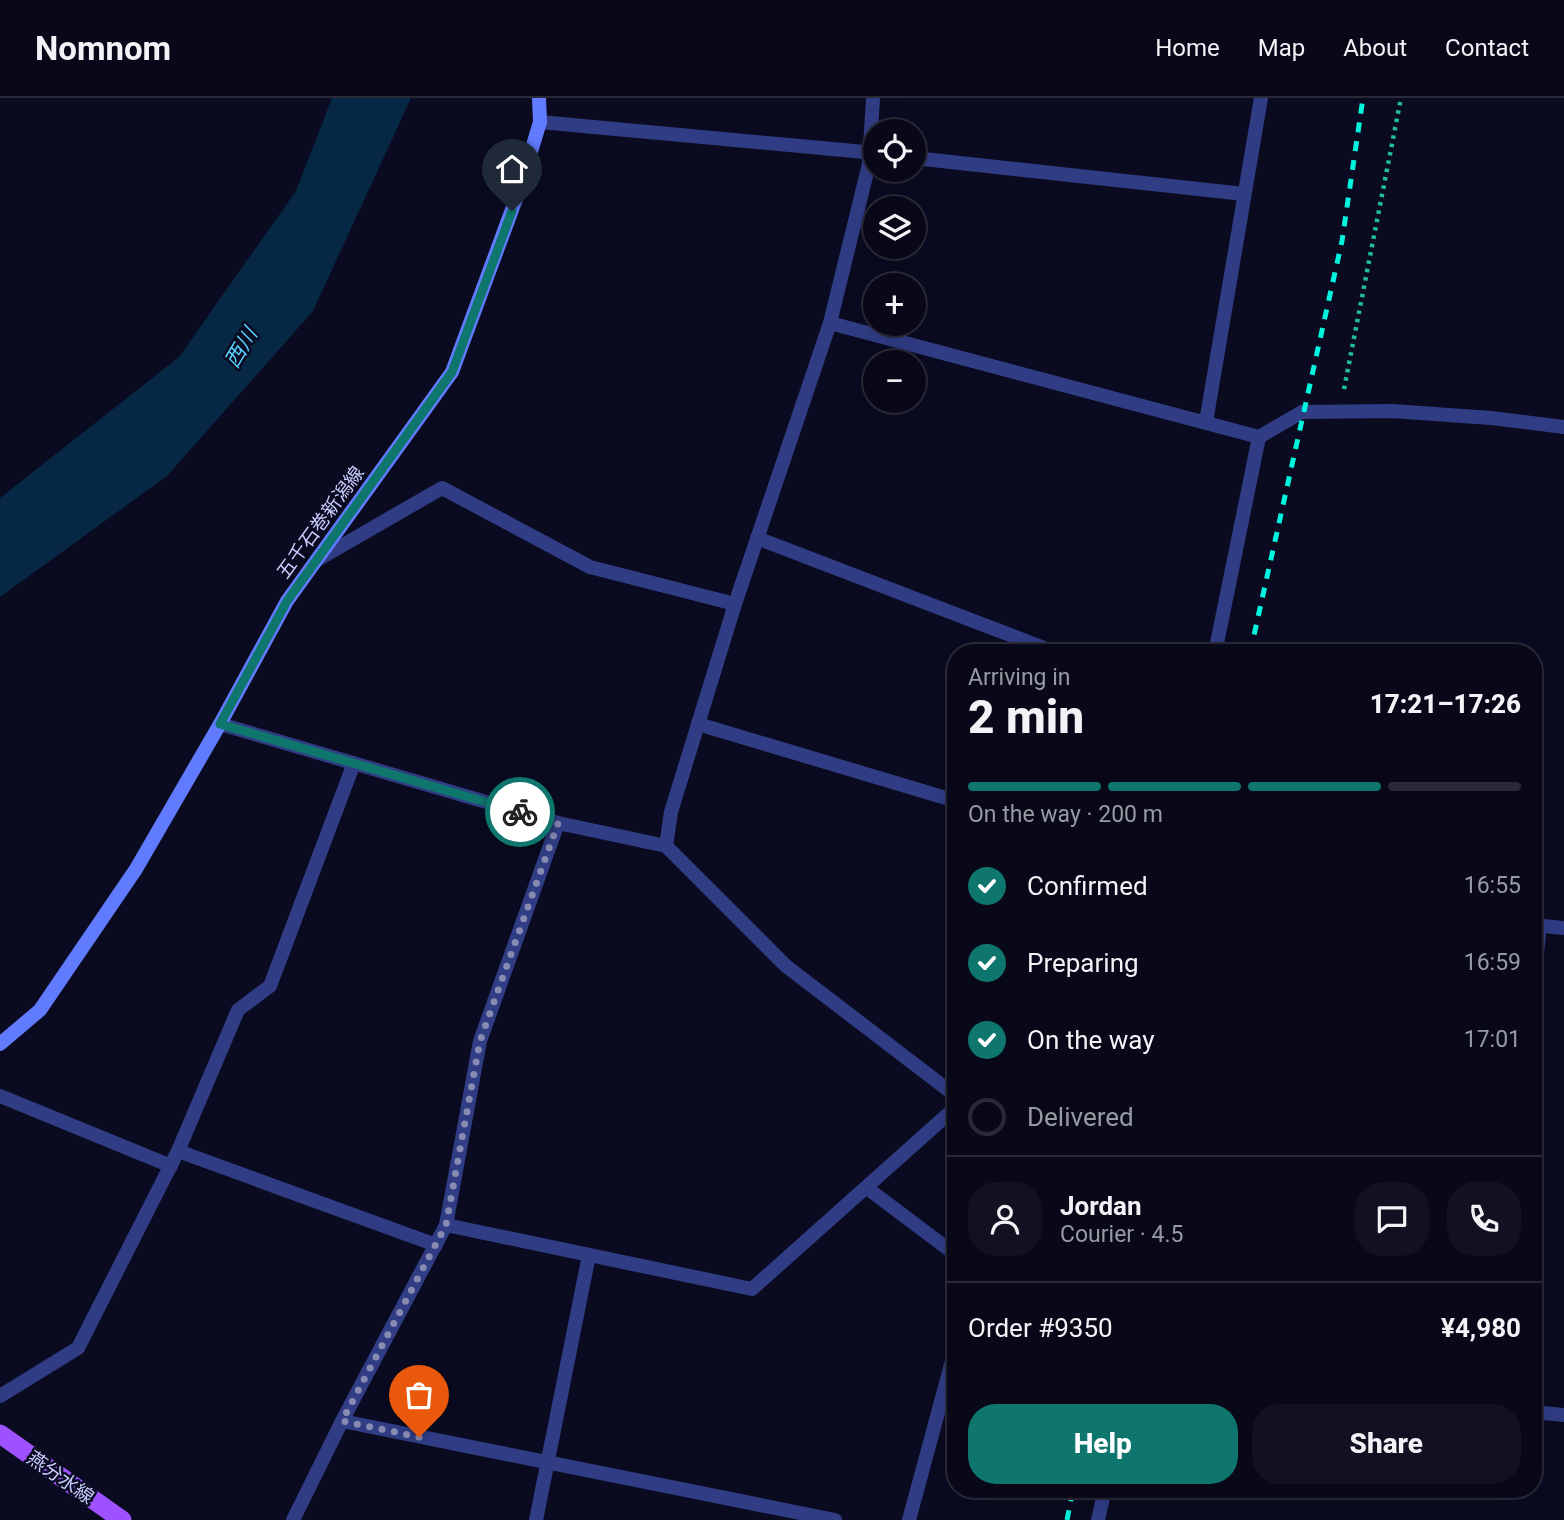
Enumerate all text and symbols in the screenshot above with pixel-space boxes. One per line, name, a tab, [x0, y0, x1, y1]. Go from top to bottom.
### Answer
text: Nomnom	[35, 29, 171, 68]
text: Home	[1155, 34, 1220, 62]
text: Map	[1258, 34, 1305, 62]
text: About	[1343, 34, 1407, 62]
text: Contact	[1445, 34, 1529, 62]
map controls	[863, 119, 926, 413]
button: locate	[863, 119, 926, 182]
pin	[482, 139, 542, 211]
icon: home	[493, 150, 531, 188]
button: layers	[863, 196, 926, 259]
button: +	[863, 273, 926, 336]
water label: 西川	[220, 322, 263, 372]
button: −	[863, 350, 926, 413]
street label: 五千石巻新潟線	[272, 462, 369, 583]
text: Arriving in	[968, 664, 1071, 691]
text: 17:21–17:26	[1370, 689, 1521, 719]
text: 2 min	[968, 690, 1084, 744]
courier	[485, 777, 555, 847]
icon: bike	[501, 793, 539, 831]
text: On the way · 200 m	[968, 801, 1163, 828]
icon: check	[968, 867, 1006, 905]
text: Confirmed	[1027, 871, 1148, 901]
text: 16:55	[1464, 872, 1521, 899]
icon: check	[968, 944, 1006, 982]
text: Preparing	[1027, 948, 1139, 978]
text: 16:59	[1464, 949, 1521, 976]
icon: check	[968, 1021, 1006, 1059]
text: On the way	[1027, 1025, 1155, 1055]
text: 17:01	[1464, 1026, 1521, 1053]
text: Delivered	[1027, 1102, 1134, 1132]
button: person	[968, 1182, 1042, 1256]
button: chat	[1355, 1182, 1429, 1256]
button: phone	[1447, 1182, 1521, 1256]
text: Jordan	[1060, 1191, 1142, 1221]
text: Courier · 4.5	[1060, 1221, 1183, 1248]
text: Order #9350	[968, 1313, 1113, 1343]
text: ¥4,980	[1441, 1313, 1521, 1343]
pin	[389, 1365, 449, 1437]
icon: bag	[400, 1376, 438, 1414]
button: Help	[968, 1404, 1238, 1484]
button: Share	[1252, 1404, 1521, 1484]
street label: 燕分水線	[23, 1446, 98, 1509]

